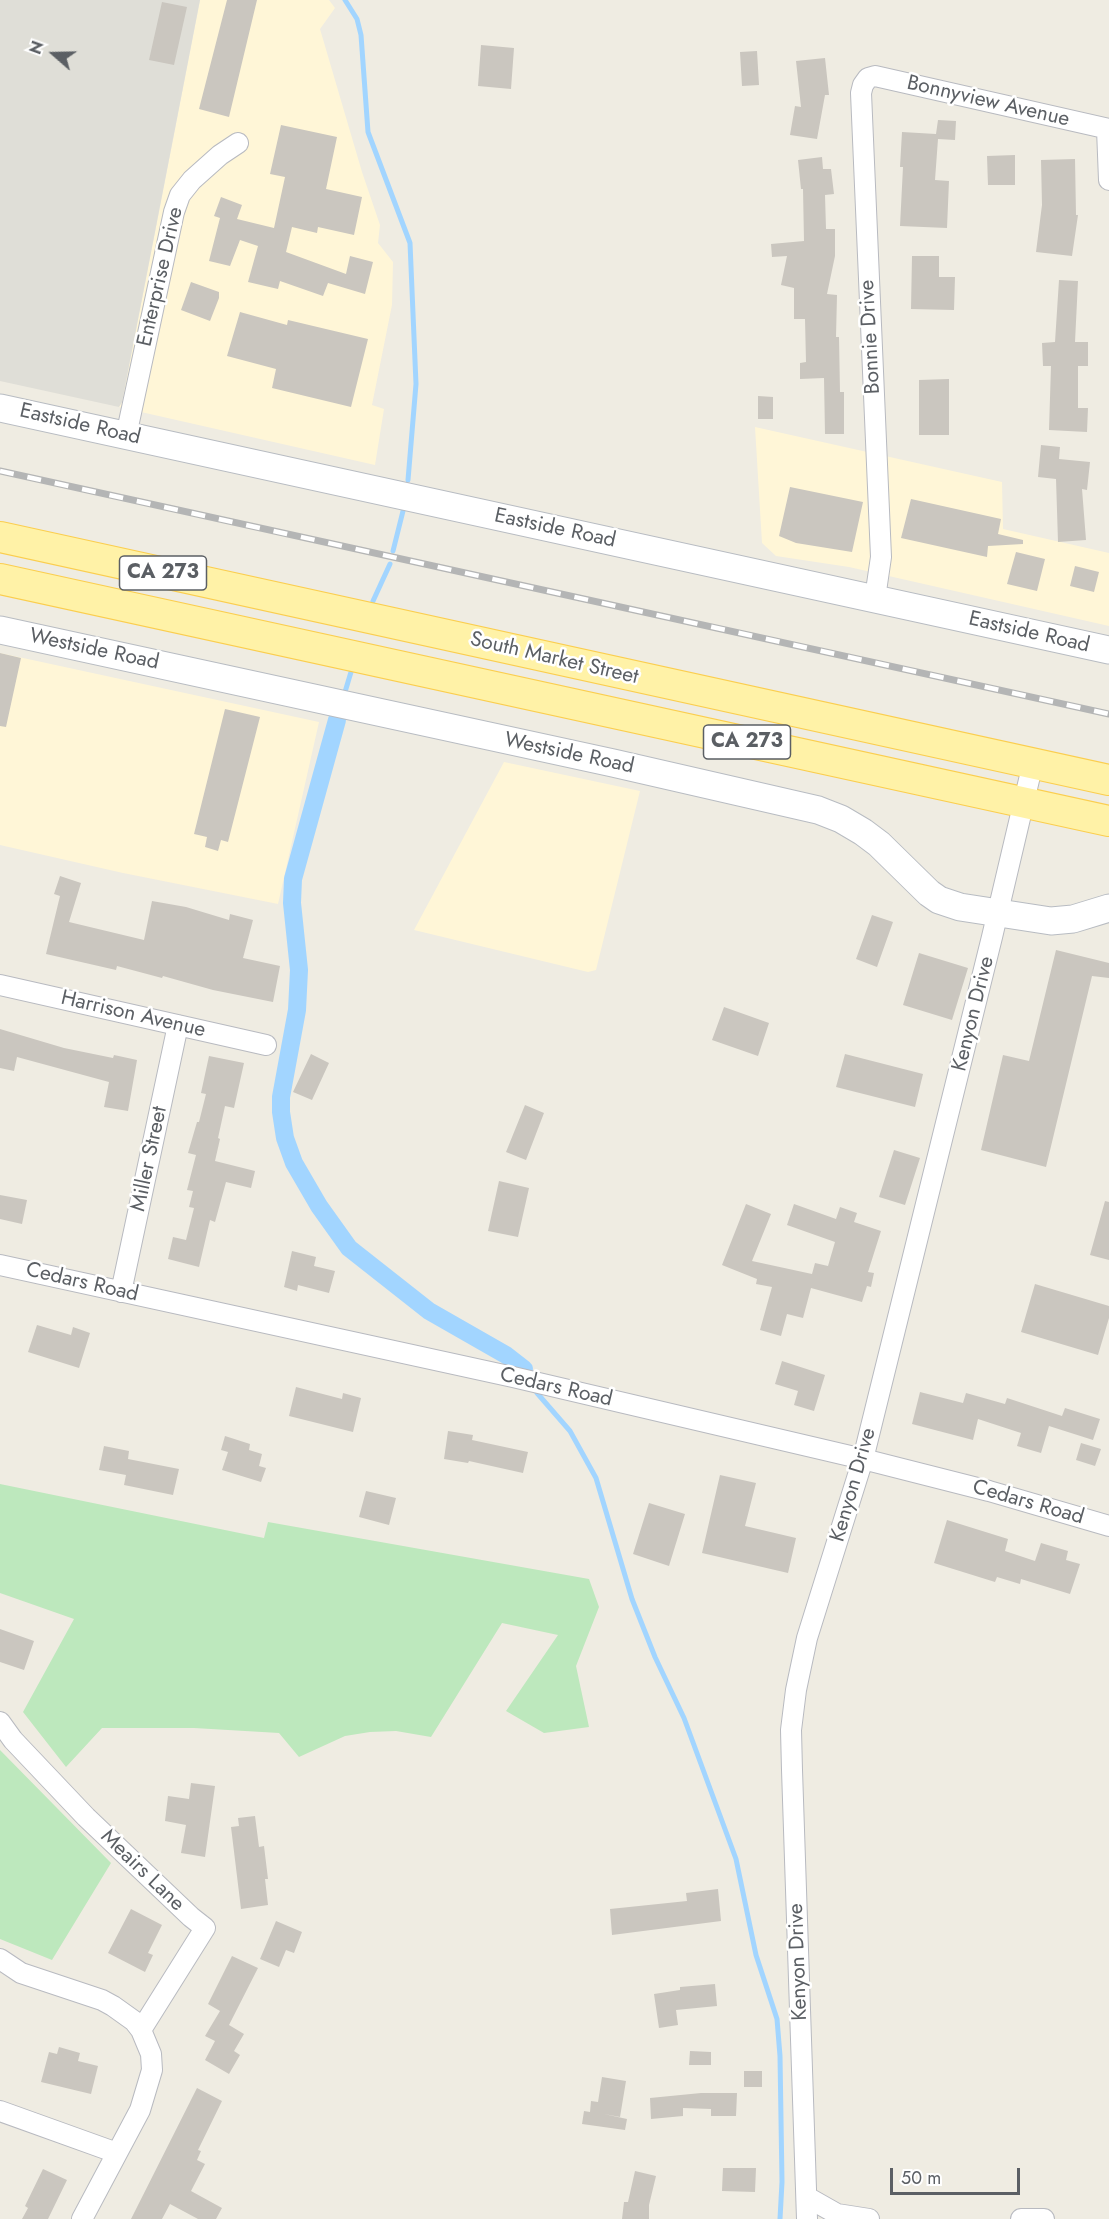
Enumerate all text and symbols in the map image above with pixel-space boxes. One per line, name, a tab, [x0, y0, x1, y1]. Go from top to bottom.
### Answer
north arrow	[24, 24, 84, 84]
text: N	[24, 38, 50, 58]
street label: Bonnyview Avenue	[904, 71, 1072, 133]
street label: Enterprise Drive	[133, 205, 189, 349]
street label: Bonnie Drive	[855, 279, 887, 395]
street label: Eastside Road	[17, 399, 143, 451]
street label: Eastside Road	[492, 504, 618, 554]
road number: CA 273	[120, 556, 207, 590]
street label: Eastside Road	[966, 607, 1092, 659]
street label: Westside Road	[27, 624, 161, 676]
street label: South Market Street	[467, 627, 641, 691]
road number: CA 273	[704, 725, 790, 759]
street label: Westside Road	[502, 728, 636, 780]
street label: Kenyon Drive	[948, 954, 1000, 1074]
street label: Harrison Avenue	[58, 986, 208, 1044]
street label: Miller Street	[127, 1104, 173, 1214]
street label: Cedars Road	[23, 1258, 141, 1308]
street label: Cedars Road	[497, 1363, 615, 1413]
street label: Kenyon Drive	[826, 1425, 882, 1545]
street label: Cedars Road	[969, 1475, 1087, 1531]
street label: Meairs Lane	[95, 1825, 189, 1917]
street label: Kenyon Drive	[784, 1903, 814, 2021]
scale bar	[893, 2156, 1024, 2194]
text: 50 m	[901, 2165, 941, 2191]

